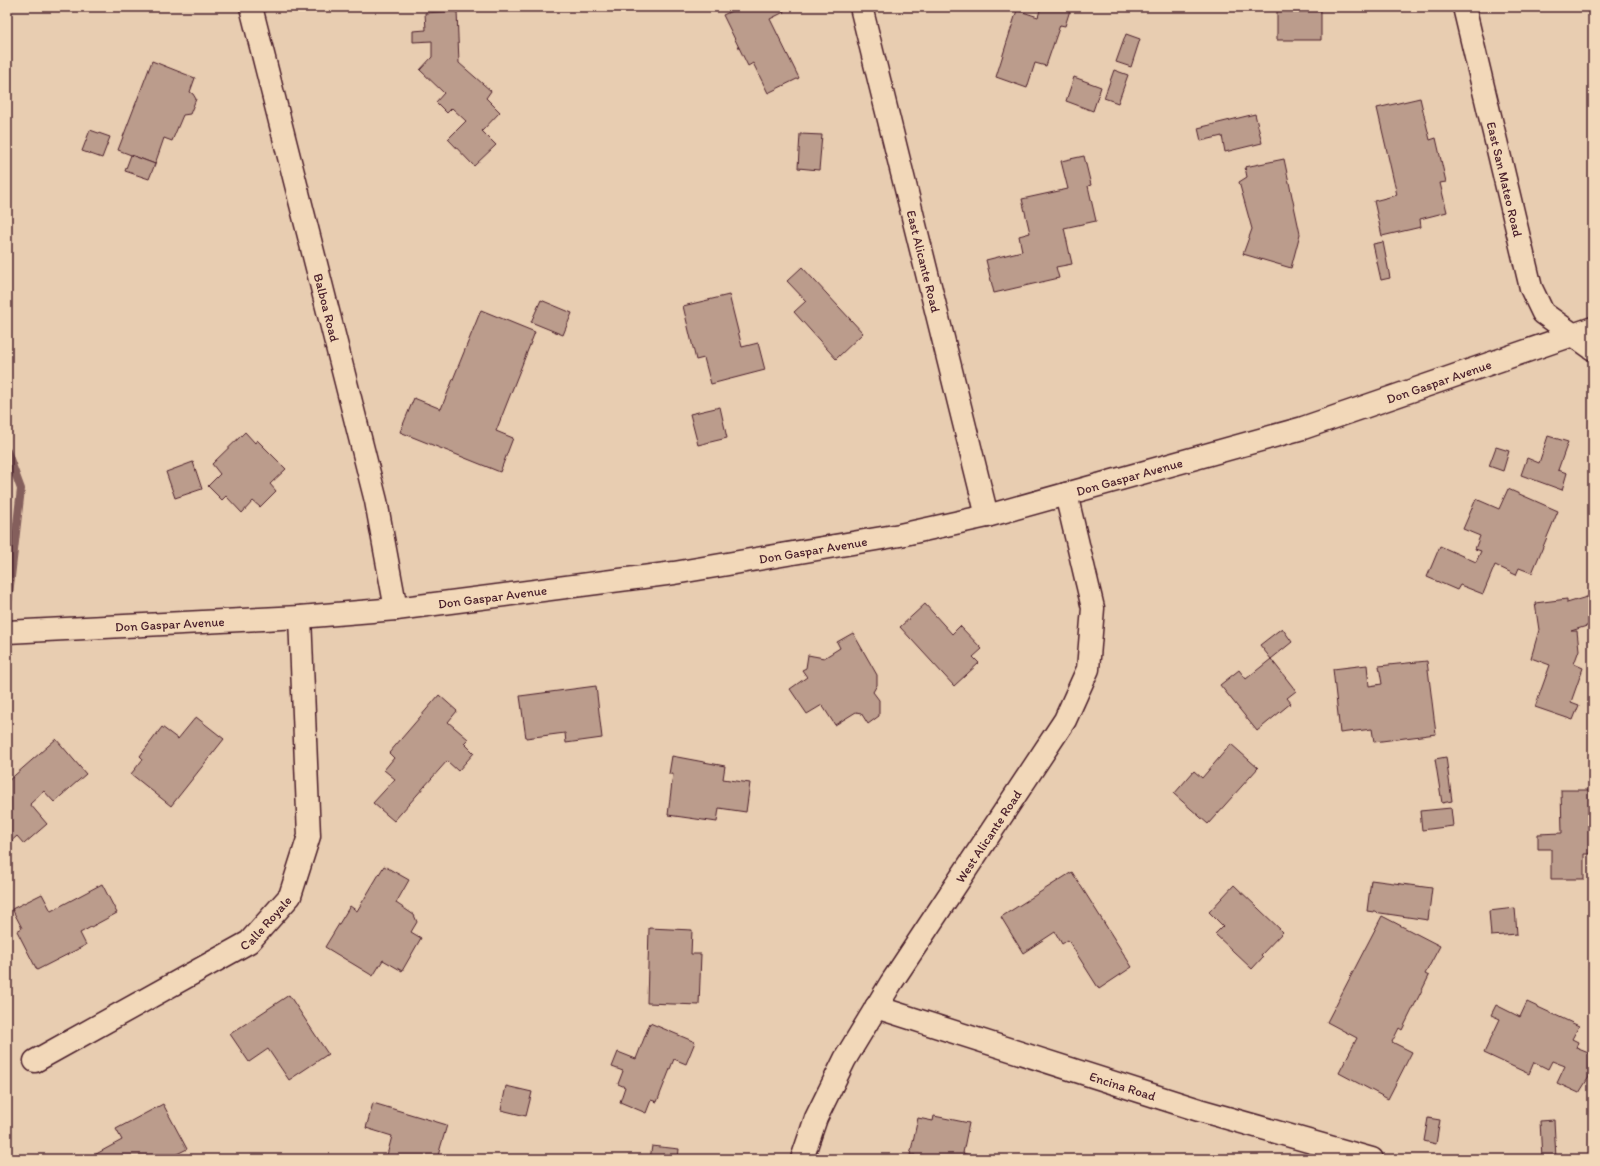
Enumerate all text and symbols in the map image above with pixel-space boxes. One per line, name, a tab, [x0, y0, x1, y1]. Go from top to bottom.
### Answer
street label: East San Mateo Road	[1484, 120, 1526, 238]
street label: East Alicante Road	[904, 209, 943, 314]
street label: Balboa Road	[311, 272, 342, 343]
street label: Don Gaspar Avenue	[1385, 357, 1493, 407]
street label: Don Gaspar Avenue	[1075, 455, 1184, 499]
street label: Don Gaspar Avenue	[758, 534, 868, 567]
street label: Don Gaspar Avenue	[437, 583, 548, 611]
street label: Don Gaspar Avenue	[115, 614, 225, 634]
street label: West Alicante Road	[953, 787, 1025, 886]
street label: Calle Royale	[237, 893, 295, 954]
street label: Encina Road	[1088, 1069, 1158, 1104]

